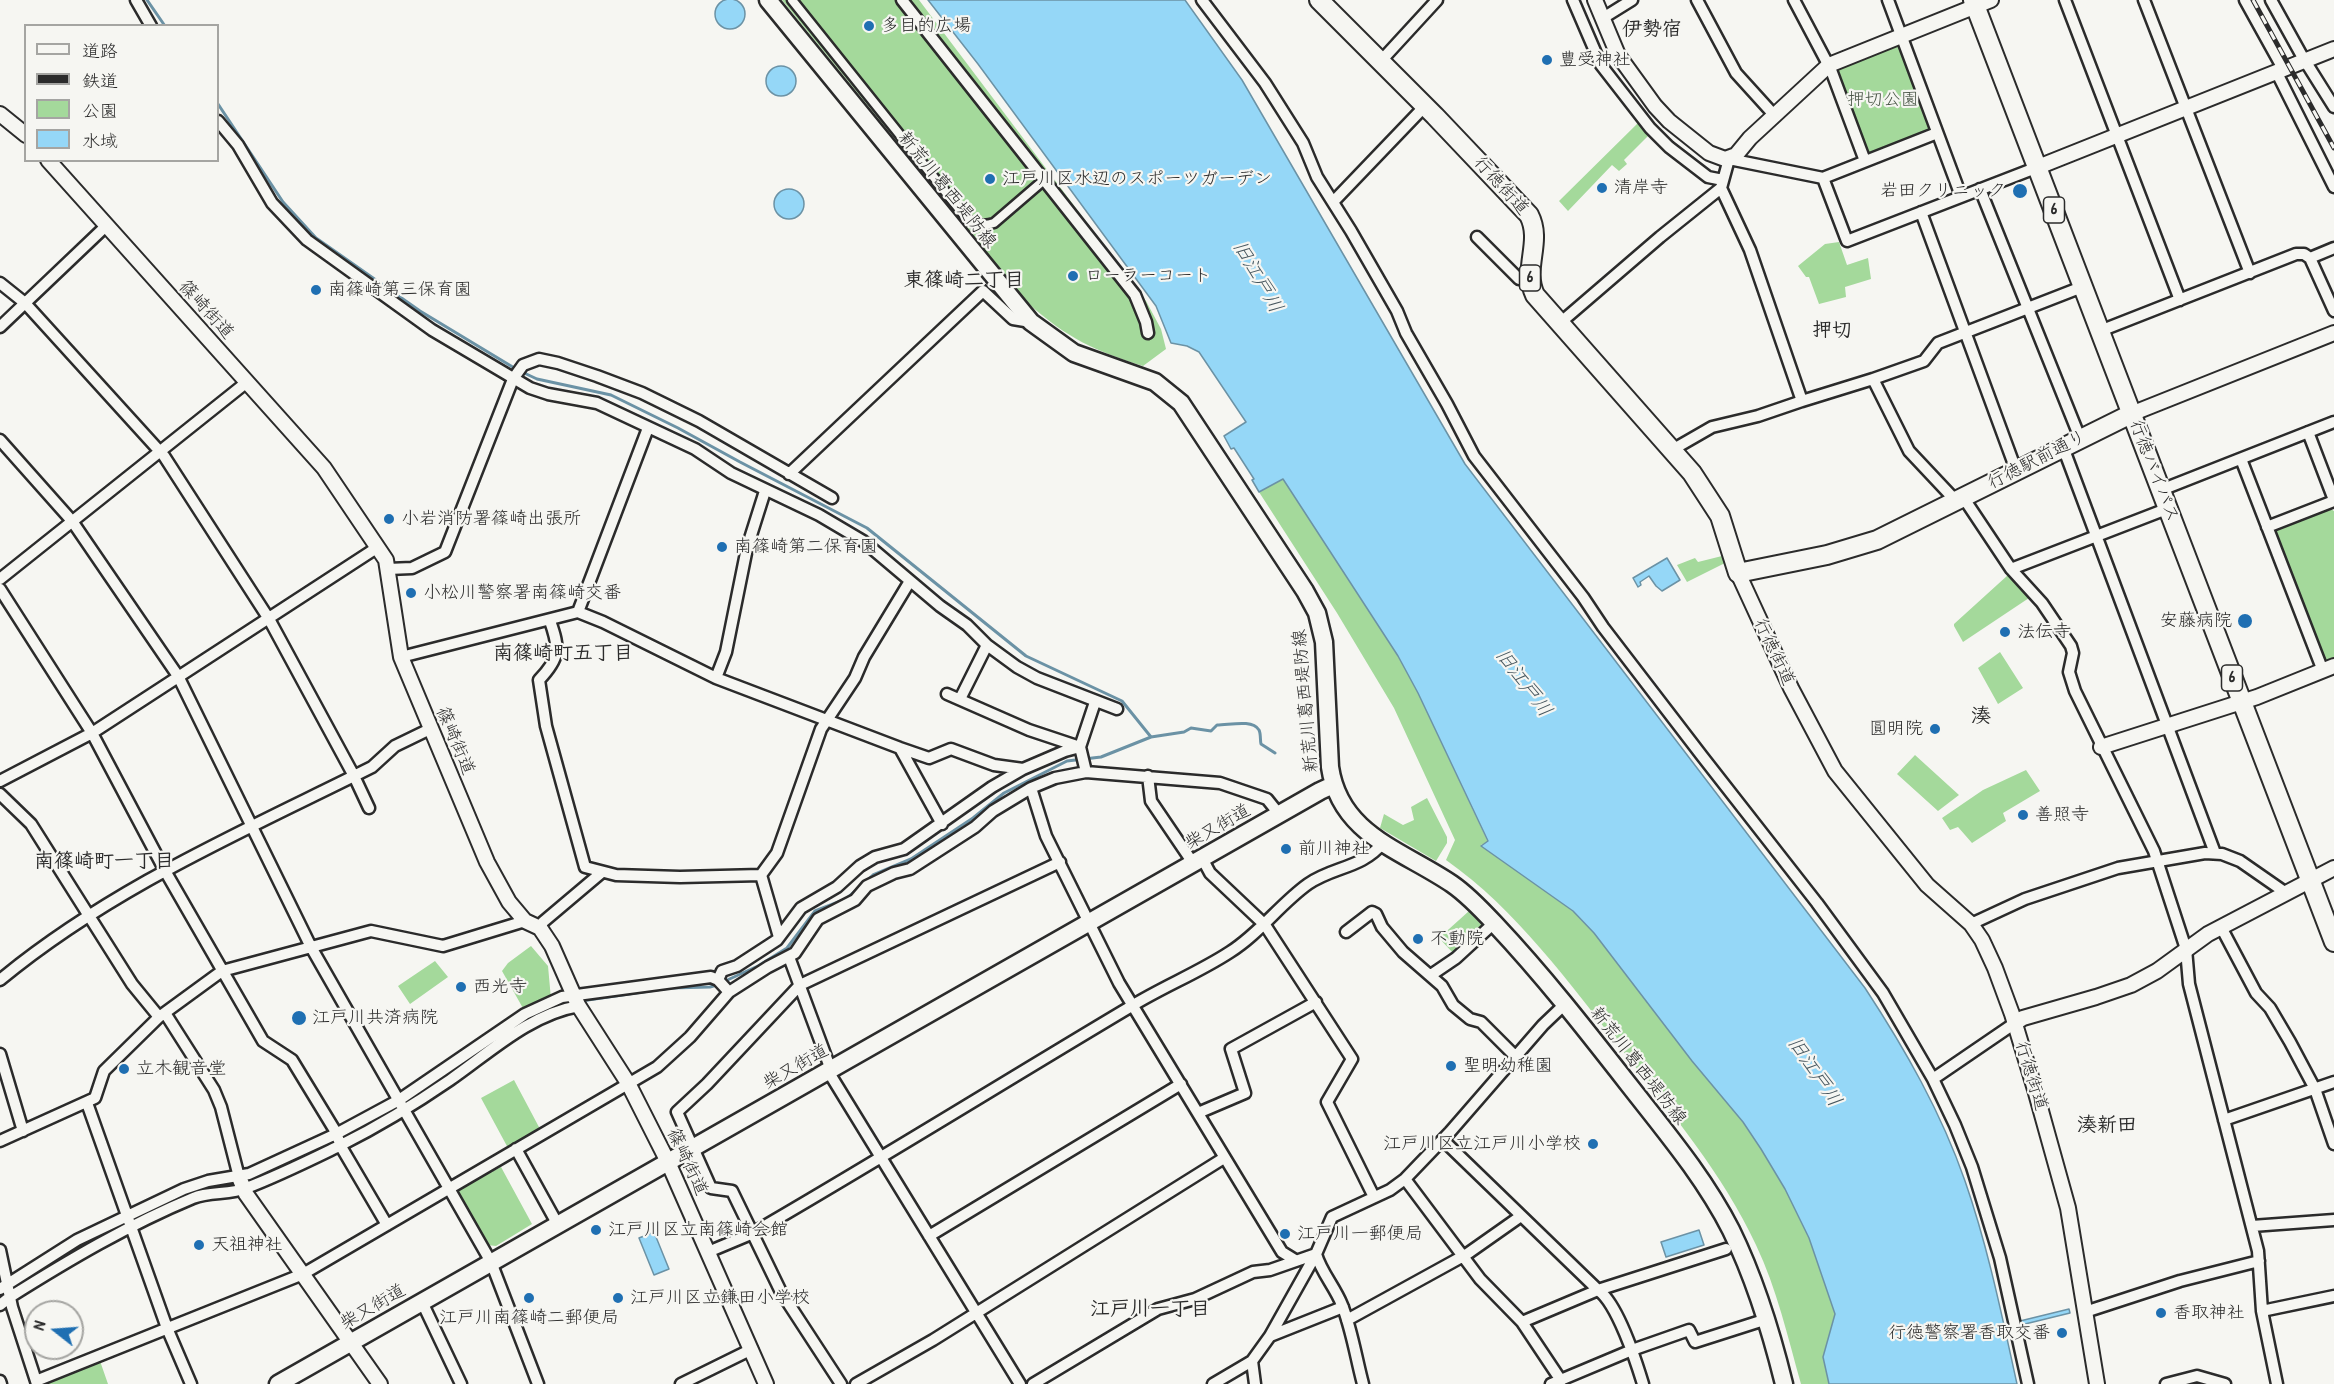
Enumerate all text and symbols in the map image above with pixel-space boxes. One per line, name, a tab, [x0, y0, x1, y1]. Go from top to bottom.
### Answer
place label: 多目的広場	[881, 15, 971, 37]
district label: 伊勢宿	[1622, 18, 1682, 42]
marker: 多目的広場	[862, 19, 876, 33]
legend	[24, 24, 219, 162]
text: 道路	[82, 38, 118, 63]
place label: 豊受神社	[1559, 49, 1631, 71]
marker: 豊受神社	[1540, 53, 1554, 67]
text: 鉄道	[82, 68, 118, 93]
park label: 押切公園	[1847, 89, 1919, 111]
text: 公園	[82, 98, 118, 123]
street label: 新荒川葛西堤防線	[893, 127, 1001, 253]
text: 水域	[82, 128, 118, 153]
street label: 行徳街道	[1469, 152, 1533, 220]
place label: 江戸川区水辺のスポーツガーデン	[1002, 168, 1272, 190]
marker: 江戸川区水辺のスポーツガーデン	[983, 172, 997, 186]
place label: 清岸寺	[1614, 177, 1668, 199]
place label: 岩田クリニック	[1880, 180, 2006, 202]
marker: 清岸寺	[1595, 181, 1609, 195]
marker: 岩田クリニック	[2011, 182, 2029, 200]
road number: 6	[2044, 197, 2064, 223]
water label: 旧江戸川	[1227, 236, 1287, 318]
place label: ローラーコート	[1085, 265, 1211, 287]
road number: 6	[1520, 265, 1540, 291]
district label: 東篠崎二丁目	[904, 269, 1024, 293]
marker: ローラーコート	[1066, 269, 1080, 283]
street label: 篠崎街道	[174, 276, 238, 344]
place label: 南篠崎第三保育園	[328, 279, 472, 301]
marker: 南篠崎第三保育園	[309, 283, 323, 297]
district label: 押切	[1812, 319, 1852, 343]
street label: 行徳バイパス	[2125, 417, 2183, 525]
street label: 行徳駅前通り	[1984, 426, 2090, 494]
place label: 小岩消防署篠崎出張所	[401, 508, 581, 530]
marker: 小岩消防署篠崎出張所	[382, 512, 396, 526]
place label: 南篠崎第二保育園	[734, 536, 878, 558]
marker: 南篠崎第二保育園	[715, 540, 729, 554]
place label: 小松川警察署南篠崎交番	[423, 582, 621, 604]
marker: 小松川警察署南篠崎交番	[404, 586, 418, 600]
place label: 安藤病院	[2160, 610, 2232, 632]
marker: 安藤病院	[2236, 612, 2254, 630]
street label: 行徳街道	[1749, 615, 1799, 689]
place label: 法伝寺	[2017, 621, 2071, 643]
marker: 法伝寺	[1998, 625, 2012, 639]
street label: 新荒川葛西堤防線	[1289, 628, 1323, 774]
district label: 南篠崎町五丁目	[493, 642, 633, 666]
water label: 旧江戸川	[1489, 644, 1557, 722]
road number: 6	[2222, 665, 2242, 691]
street label: 篠崎街道	[431, 704, 479, 778]
district label: 湊	[1971, 705, 1991, 729]
place label: 圓明院	[1869, 718, 1923, 740]
marker: 圓明院	[1928, 722, 1942, 736]
street label: 柴又街道	[1181, 800, 1255, 854]
place label: 善照寺	[2035, 804, 2089, 826]
marker: 善照寺	[2016, 808, 2030, 822]
place label: 前川神社	[1298, 838, 1370, 860]
marker: 前川神社	[1279, 842, 1293, 856]
district label: 南篠崎町一丁目	[34, 850, 174, 874]
place label: 不動院	[1430, 928, 1484, 950]
marker: 不動院	[1411, 932, 1425, 946]
place label: 西光寺	[473, 976, 527, 998]
marker: 西光寺	[454, 980, 468, 994]
street label: 新荒川葛西堤防線	[1585, 1003, 1691, 1129]
place label: 江戸川共済病院	[312, 1007, 438, 1029]
marker: 江戸川共済病院	[290, 1009, 308, 1027]
water label: 旧江戸川	[1782, 1032, 1846, 1112]
street label: 行徳街道	[2010, 1038, 2052, 1114]
street label: 柴又街道	[759, 1040, 833, 1094]
place label: 聖明幼稚園	[1463, 1055, 1553, 1077]
place label: 立木観音堂	[136, 1058, 226, 1080]
marker: 聖明幼稚園	[1444, 1059, 1458, 1073]
marker: 立木観音堂	[117, 1062, 131, 1076]
district label: 湊新田	[2077, 1114, 2137, 1138]
street label: 篠崎街道	[662, 1125, 712, 1199]
place label: 江戸川区立江戸川小学校	[1383, 1133, 1581, 1155]
marker: 江戸川区立江戸川小学校	[1586, 1137, 1600, 1151]
place label: 江戸川区立南篠崎会館	[608, 1219, 788, 1241]
marker: 江戸川区立南篠崎会館	[589, 1223, 603, 1237]
place label: 江戸川一郵便局	[1297, 1223, 1423, 1245]
marker: 江戸川一郵便局	[1278, 1227, 1292, 1241]
place label: 天祖神社	[211, 1234, 283, 1256]
marker: 天祖神社	[192, 1238, 206, 1252]
street label: 柴又街道	[336, 1280, 410, 1334]
place label: 江戸川区立鎌田小学校	[630, 1287, 810, 1309]
marker: 江戸川南篠崎二郵便局	[522, 1291, 536, 1305]
marker: 江戸川区立鎌田小学校	[611, 1291, 625, 1305]
district label: 江戸川一丁目	[1090, 1298, 1210, 1322]
north arrow	[24, 1300, 84, 1360]
place label: 香取神社	[2173, 1302, 2245, 1324]
marker: 香取神社	[2154, 1306, 2168, 1320]
place label: 江戸川南篠崎二郵便局	[439, 1307, 619, 1329]
text: N	[27, 1318, 50, 1333]
place label: 行徳警察署香取交番	[1888, 1322, 2050, 1344]
marker: 行徳警察署香取交番	[2055, 1326, 2069, 1340]

